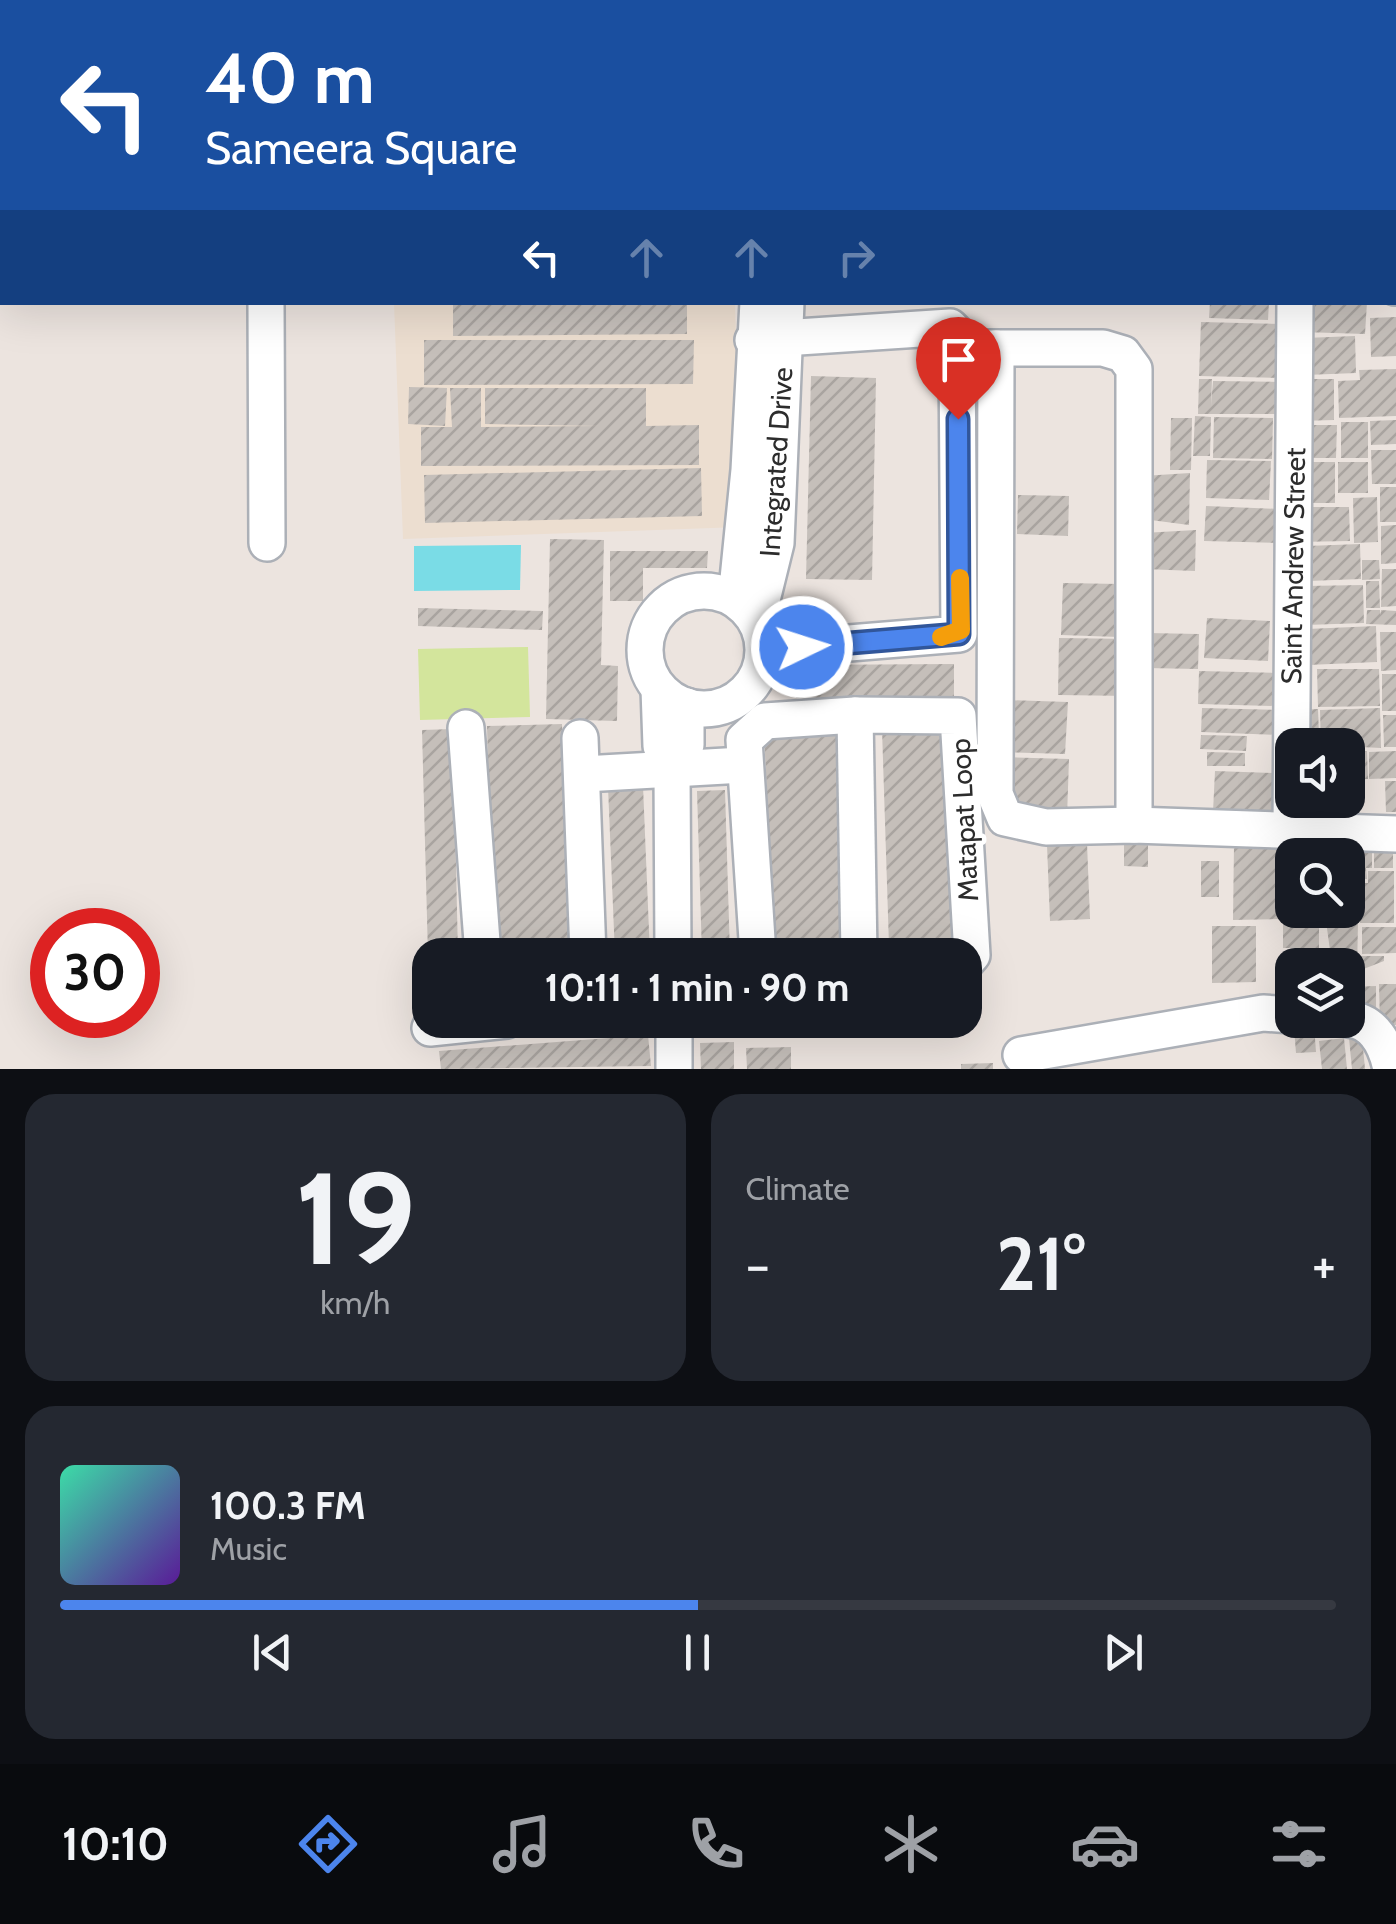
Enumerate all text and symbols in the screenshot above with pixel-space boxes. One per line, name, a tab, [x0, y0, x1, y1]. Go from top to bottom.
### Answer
text: 40 m	[205, 35, 374, 121]
icon: left	[40, 40, 170, 170]
text: Sameera Square	[205, 121, 517, 175]
icon: left	[514, 230, 569, 285]
icon: ahead	[619, 230, 674, 285]
icon: ahead	[724, 230, 779, 285]
icon: right	[829, 230, 884, 285]
pin	[916, 317, 1001, 420]
icon: arrive	[931, 332, 986, 387]
street label: Integrated Drive	[752, 366, 800, 558]
street label: Saint Andrew Street	[1274, 447, 1312, 685]
position arrow	[750, 595, 854, 699]
map controls	[1275, 728, 1365, 1038]
button: sound	[1275, 728, 1365, 818]
street label: Matapat Loop	[943, 738, 985, 902]
button: search	[1275, 838, 1365, 928]
speed limit sign: 30	[30, 908, 160, 1038]
button: layers	[1275, 948, 1365, 1038]
text: 10:11 · 1 min · 90 m	[545, 964, 849, 1011]
text: 19	[295, 1139, 416, 1297]
text: Climate	[746, 1169, 850, 1208]
text: 21°	[996, 1218, 1085, 1309]
text: −	[746, 1231, 770, 1298]
text: +	[1312, 1231, 1336, 1298]
text: km/h	[320, 1283, 390, 1322]
text: 100.3 FM	[210, 1482, 366, 1529]
text: Music	[210, 1529, 287, 1568]
icon: previous	[245, 1625, 300, 1680]
icon: pause	[670, 1625, 725, 1680]
icon: next	[1096, 1625, 1151, 1680]
icon: directions	[293, 1809, 363, 1879]
icon: music	[487, 1809, 557, 1879]
icon: phone	[681, 1809, 751, 1879]
icon: climate	[876, 1809, 946, 1879]
icon: car	[1070, 1809, 1140, 1879]
icon: filters	[1264, 1809, 1334, 1879]
text: 10:10	[62, 1817, 169, 1871]

